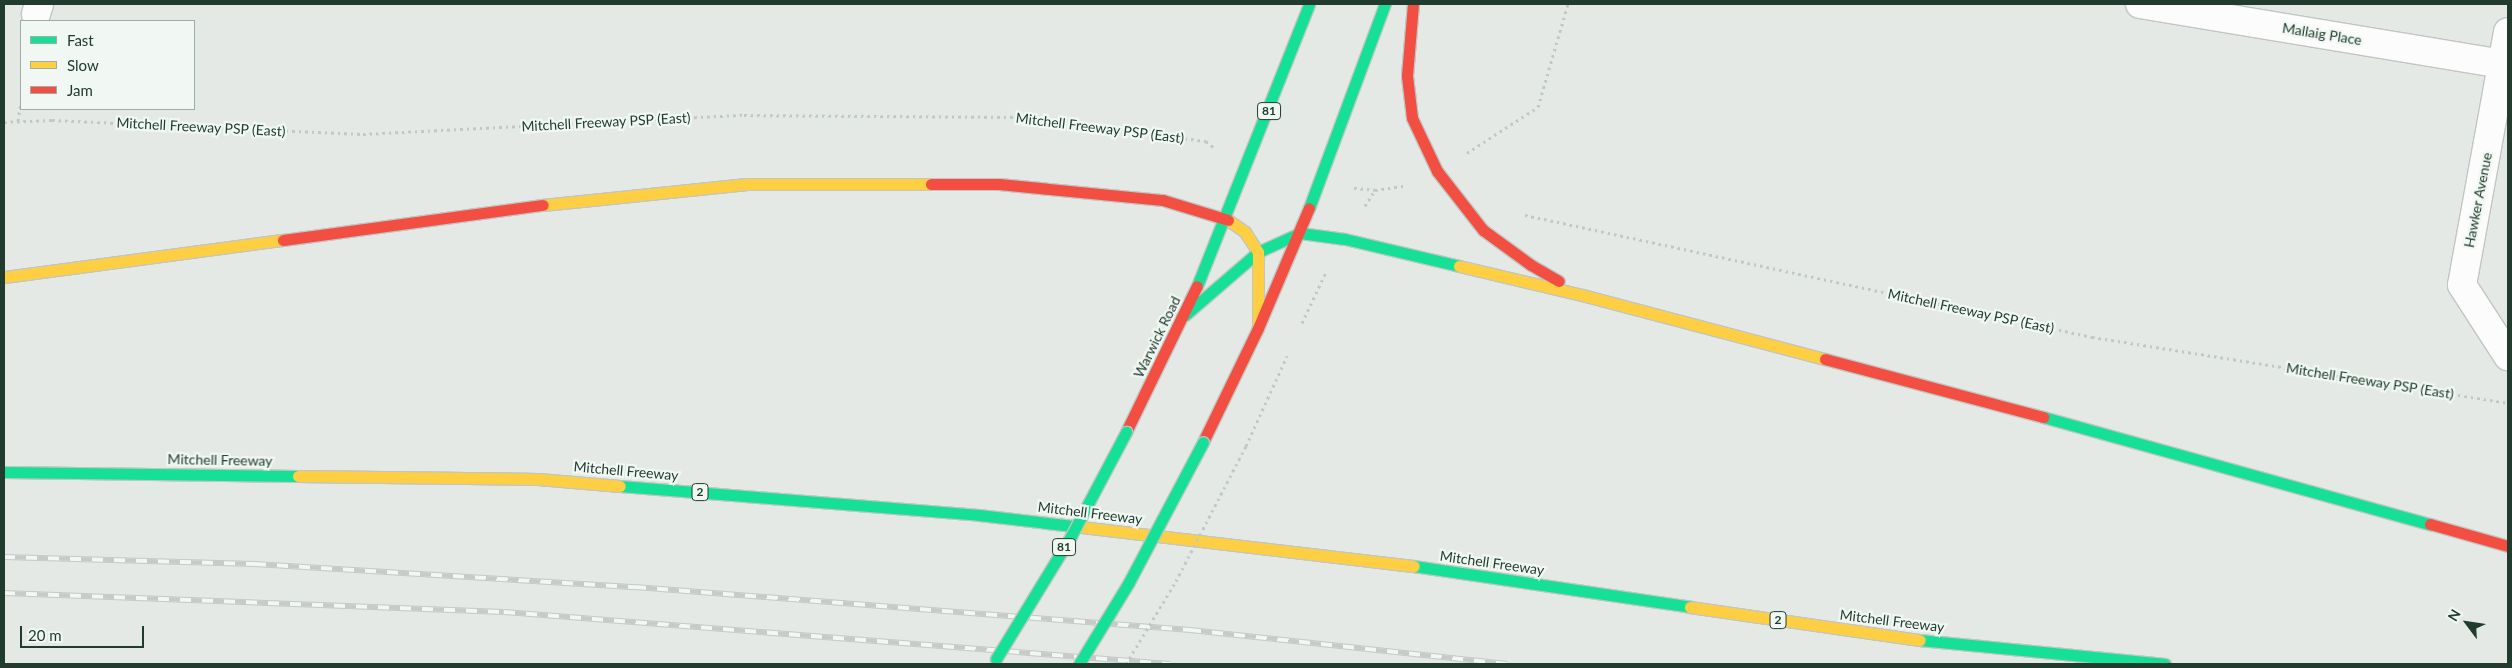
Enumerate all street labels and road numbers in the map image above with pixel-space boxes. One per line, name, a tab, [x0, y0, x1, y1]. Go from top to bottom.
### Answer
street label: Mallaig Place	[2281, 19, 2363, 49]
road number: 81	[1256, 102, 1282, 120]
street label: Mitchell Freeway PSP (East)	[521, 109, 691, 135]
street label: Mitchell Freeway PSP (East)	[1015, 109, 1185, 147]
street label: Mitchell Freeway PSP (East)	[116, 114, 286, 140]
street label: Hawker Avenue	[2460, 151, 2496, 249]
street label: Mitchell Freeway PSP (East)	[1886, 285, 2056, 337]
street label: Warwick Road	[1130, 294, 1184, 380]
street label: Mitchell Freeway PSP (East)	[2285, 359, 2455, 403]
street label: Mitchell Freeway	[167, 451, 273, 469]
street label: Mitchell Freeway	[573, 458, 679, 484]
road number: 2	[691, 482, 709, 502]
street label: Mitchell Freeway	[1037, 498, 1143, 528]
road number: 81	[1052, 538, 1076, 556]
street label: Mitchell Freeway	[1439, 547, 1545, 579]
street label: Mitchell Freeway	[1839, 606, 1945, 636]
road number: 2	[1769, 610, 1787, 630]

